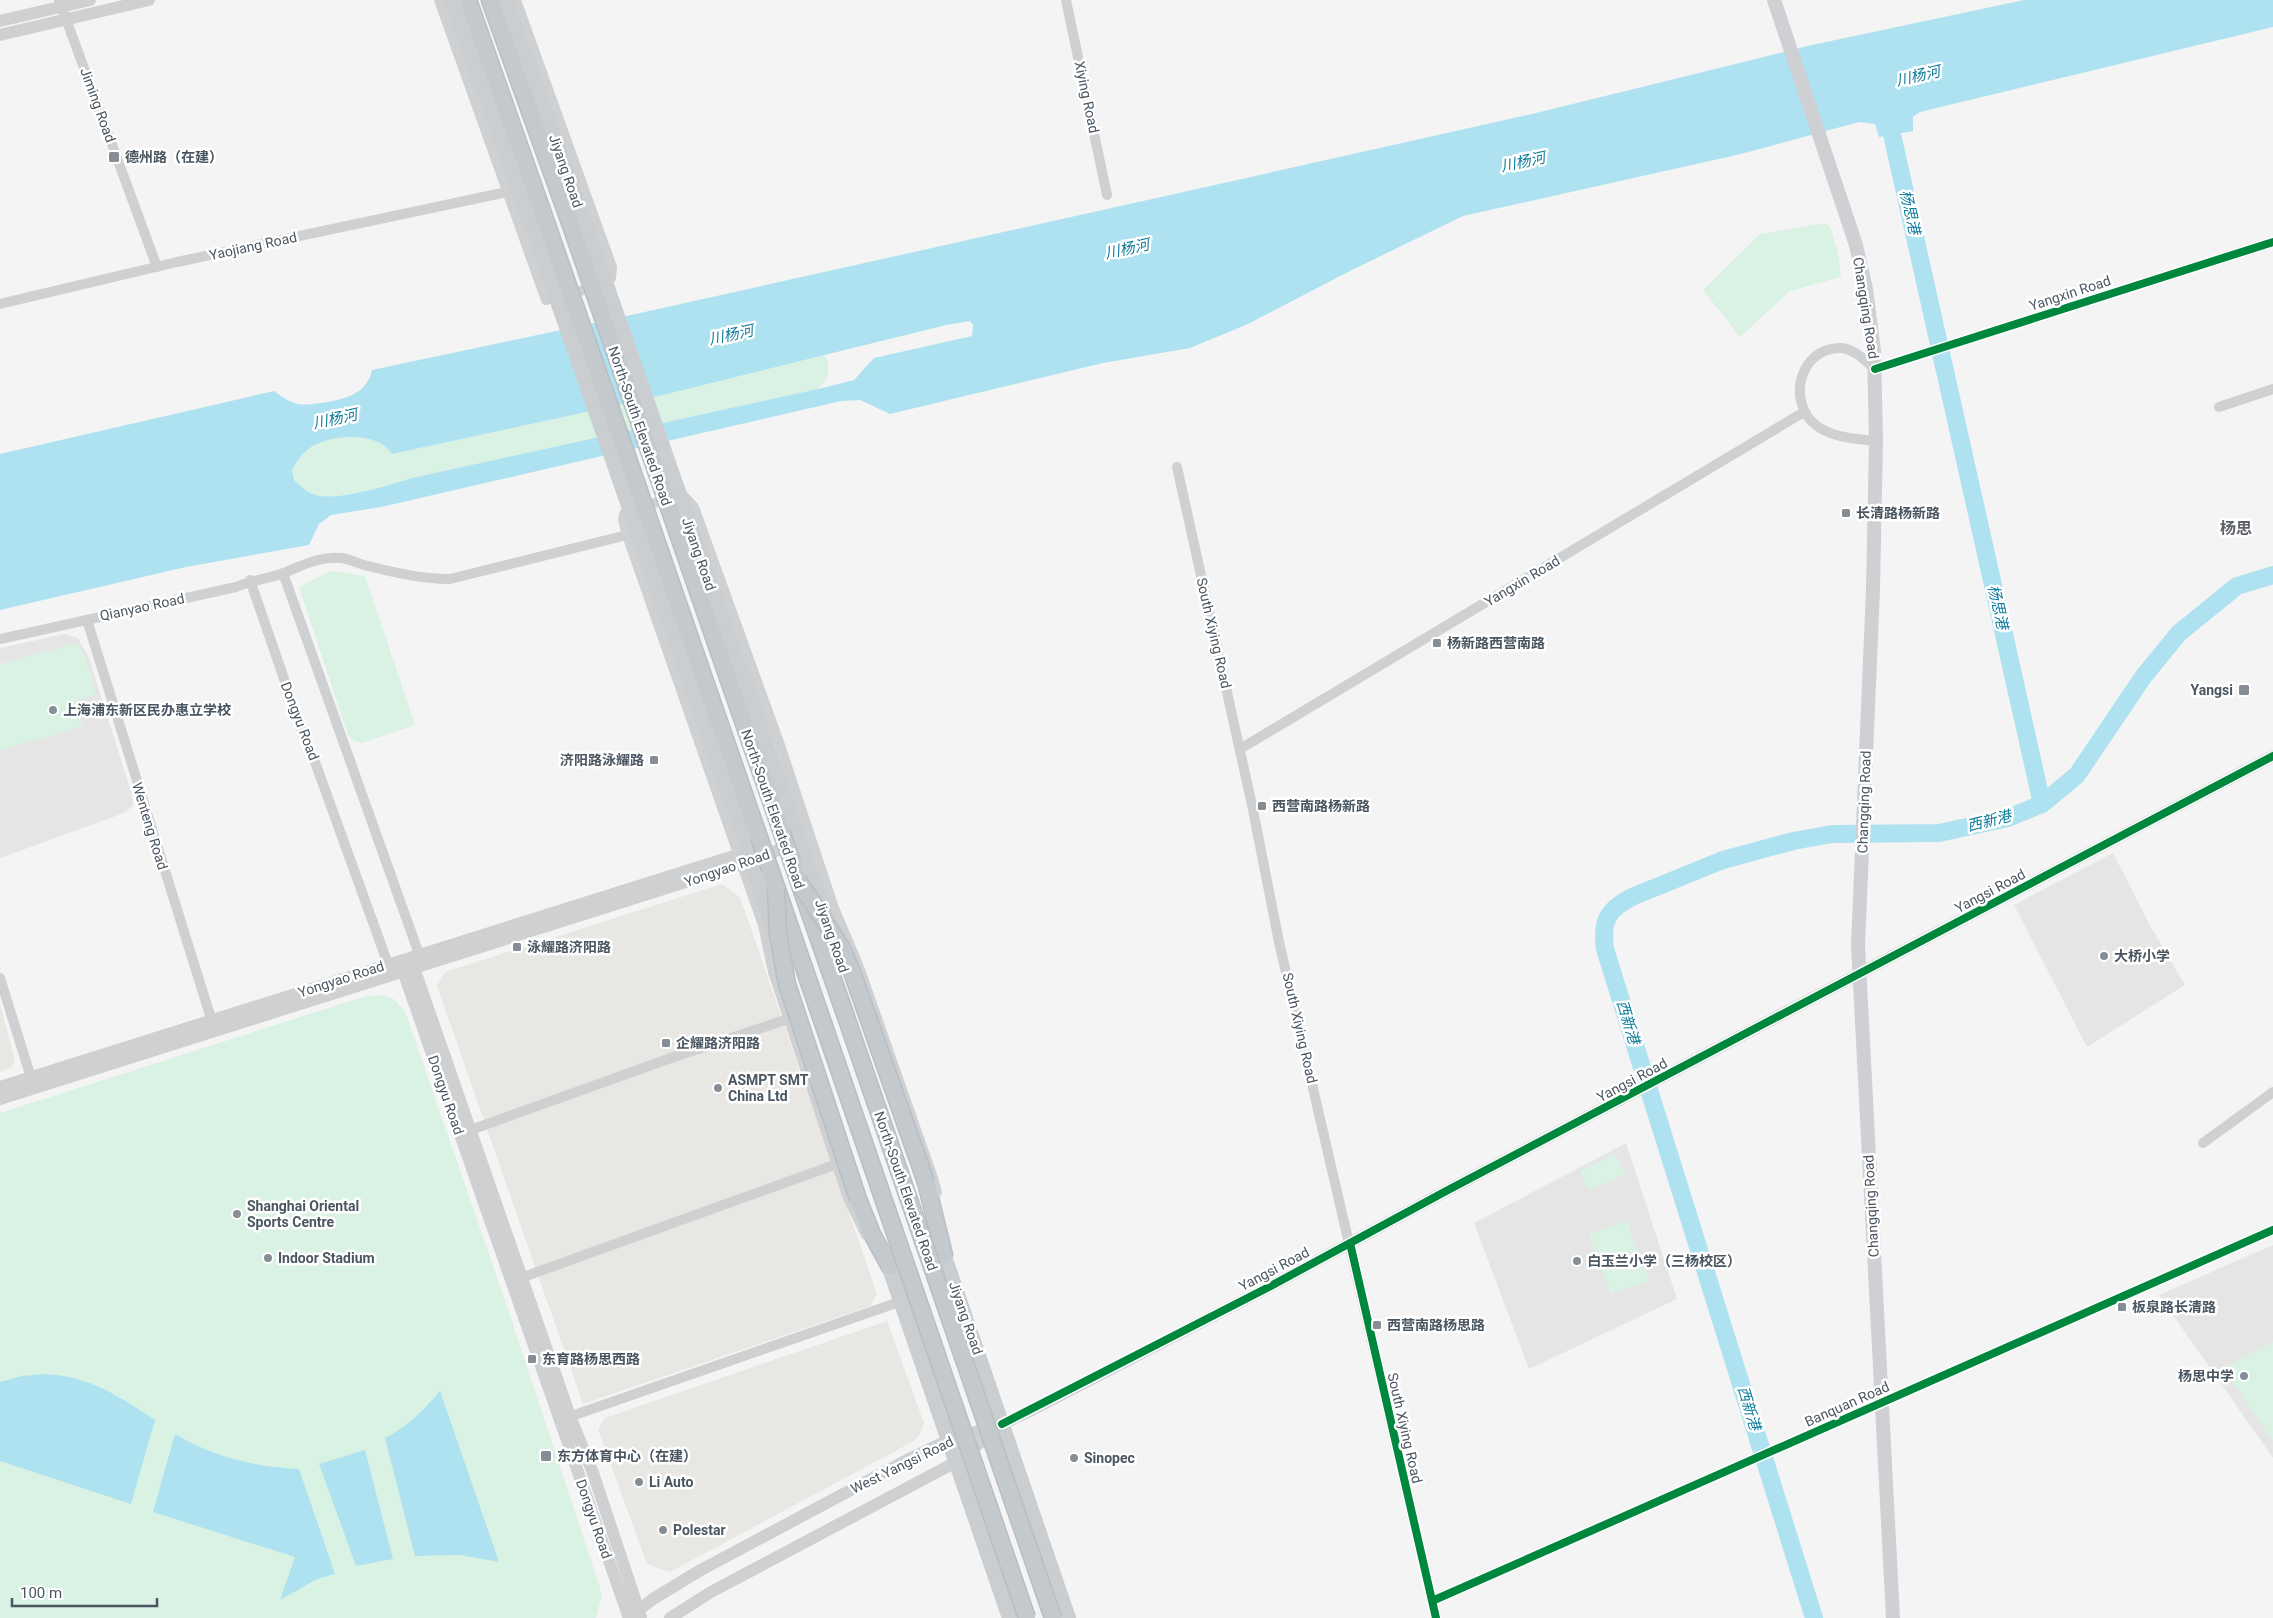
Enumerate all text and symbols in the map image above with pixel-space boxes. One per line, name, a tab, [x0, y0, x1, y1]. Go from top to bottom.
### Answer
street label: Xiying Road	[1072, 59, 1102, 135]
water label: 川杨河	[1894, 61, 1945, 90]
street label: Jiming Road	[77, 66, 119, 144]
street label: Jiyang Road	[546, 132, 586, 210]
water label: 川杨河	[1499, 148, 1550, 175]
place label: 德州路（在建）	[125, 149, 223, 165]
marker: 德州路（在建）	[107, 150, 121, 164]
water label: 杨思港	[1896, 188, 1924, 238]
street label: Yaojiang Road	[208, 229, 298, 263]
water label: 川杨河	[1103, 235, 1154, 262]
street label: Changqing Road	[1850, 256, 1882, 360]
street label: Yangxin Road	[2027, 272, 2113, 314]
water label: 川杨河	[707, 321, 758, 348]
street label: North-South Elevated Road	[605, 344, 675, 508]
water label: 川杨河	[311, 405, 362, 432]
place label: 长清路杨新路	[1856, 505, 1940, 521]
marker: 长清路杨新路	[1840, 507, 1852, 519]
street label: Jiyang Road	[679, 515, 719, 593]
district label: 杨思	[2220, 519, 2252, 538]
street label: Yangxin Road	[1482, 552, 1562, 610]
street label: South Xiying Road	[1193, 576, 1235, 690]
water label: 杨思港	[1984, 583, 2012, 633]
street label: Qianyao Road	[98, 590, 186, 624]
place label: 杨新路西营南路	[1447, 635, 1545, 651]
marker: 杨新路西营南路	[1431, 637, 1443, 649]
street label: Dongyu Road	[278, 680, 322, 762]
place label: Yangsi	[2191, 682, 2233, 698]
marker: Yangsi	[2237, 683, 2251, 697]
place label: 上海浦东新区民办惠立学校	[63, 702, 231, 718]
marker: 上海浦东新区民办惠立学校	[47, 704, 59, 716]
street label: North-South Elevated Road	[738, 727, 808, 891]
street label: Changqing Road	[1854, 750, 1874, 854]
place label: 济阳路泳耀路	[560, 752, 644, 768]
marker: 济阳路泳耀路	[648, 754, 660, 766]
street label: Wenteng Road	[129, 780, 171, 872]
place label: 西营南路杨新路	[1272, 798, 1370, 814]
marker: 西营南路杨新路	[1256, 800, 1268, 812]
water label: 西新港	[1965, 806, 2015, 835]
street label: Yongyao Road	[682, 846, 772, 890]
street label: Yangsi Road	[1952, 866, 2028, 916]
street label: Jiyang Road	[812, 897, 852, 975]
place label: 泳耀路济阳路	[527, 939, 611, 955]
marker: 泳耀路济阳路	[511, 941, 523, 953]
place label: 大桥小学	[2114, 948, 2170, 964]
marker: 大桥小学	[2098, 950, 2110, 962]
street label: Yongyao Road	[296, 958, 386, 1000]
street label: South Xiying Road	[1279, 971, 1321, 1085]
water label: 西新港	[1613, 998, 1644, 1048]
place label: 企耀路济阳路	[676, 1035, 760, 1051]
marker: 企耀路济阳路	[660, 1037, 672, 1049]
street label: Dongyu Road	[425, 1053, 467, 1137]
street label: Yangsi Road	[1594, 1055, 1670, 1105]
place label: ASMPT SMT China Ltd	[728, 1072, 809, 1104]
marker: ASMPT SMT China Ltd	[712, 1082, 724, 1094]
street label: North-South Elevated Road	[871, 1109, 941, 1273]
street label: Changqing Road	[1860, 1154, 1882, 1258]
place label: Shanghai Oriental Sports Centre	[247, 1198, 359, 1230]
marker: Shanghai Oriental Sports Centre	[231, 1208, 243, 1220]
street label: Yangsi Road	[1236, 1244, 1312, 1294]
place label: Indoor Stadium	[278, 1250, 375, 1266]
marker: Indoor Stadium	[262, 1252, 274, 1264]
place label: 白玉兰小学（三杨校区）	[1587, 1253, 1741, 1269]
marker: 白玉兰小学（三杨校区）	[1571, 1255, 1583, 1267]
street label: Jiyang Road	[946, 1279, 986, 1357]
place label: 板泉路长清路	[2132, 1299, 2216, 1315]
marker: 板泉路长清路	[2116, 1301, 2128, 1313]
place label: 西营南路杨思路	[1387, 1317, 1485, 1333]
marker: 西营南路杨思路	[1371, 1319, 1383, 1331]
place label: 东育路杨思西路	[542, 1351, 640, 1367]
marker: 东育路杨思西路	[526, 1353, 538, 1365]
place label: 杨思中学	[2178, 1368, 2234, 1384]
marker: 杨思中学	[2238, 1370, 2250, 1382]
street label: South Xiying Road	[1384, 1371, 1426, 1485]
street label: Banquan Road	[1802, 1378, 1892, 1430]
water label: 西新港	[1734, 1384, 1765, 1434]
street label: West Yangsi Road	[848, 1433, 956, 1497]
place label: 东方体育中心（在建）	[557, 1448, 697, 1464]
marker: 东方体育中心（在建）	[539, 1449, 553, 1463]
place label: Sinopec	[1084, 1450, 1135, 1466]
marker: Sinopec	[1068, 1452, 1080, 1464]
place label: Li Auto	[649, 1474, 693, 1490]
marker: Li Auto	[633, 1476, 645, 1488]
street label: Dongyu Road	[573, 1477, 615, 1561]
place label: Polestar	[673, 1522, 726, 1538]
marker: Polestar	[657, 1524, 669, 1536]
scale bar	[12, 1576, 158, 1608]
text: 100 m	[20, 1584, 62, 1602]

